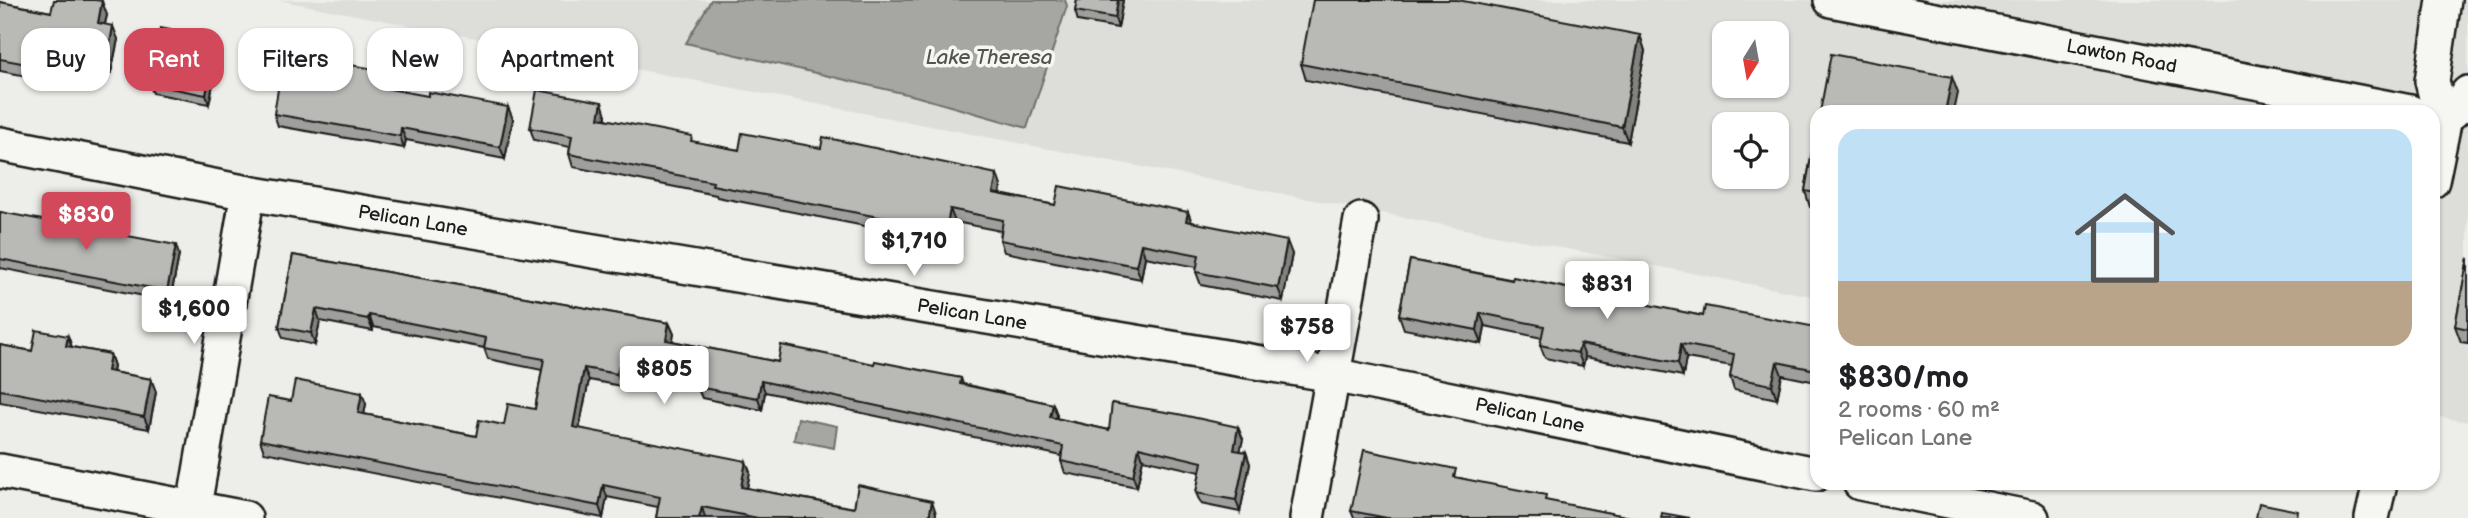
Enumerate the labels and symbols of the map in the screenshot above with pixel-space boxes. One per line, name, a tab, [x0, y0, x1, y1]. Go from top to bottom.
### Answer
north arrow	[1712, 21, 1788, 98]
street label: Lawton Road	[2065, 34, 2179, 78]
water label: Lake Theresa	[925, 45, 1053, 70]
pin: $830	[45, 192, 127, 252]
street label: Pelican Lane	[356, 200, 470, 241]
pin: $1,710	[857, 218, 971, 278]
pin: $831	[1566, 262, 1648, 321]
pin: $1,600	[137, 286, 251, 346]
street label: Pelican Lane	[915, 294, 1029, 335]
pin: $758	[1266, 304, 1348, 364]
pin: $805	[623, 346, 705, 406]
street label: Pelican Lane	[1473, 393, 1587, 438]

